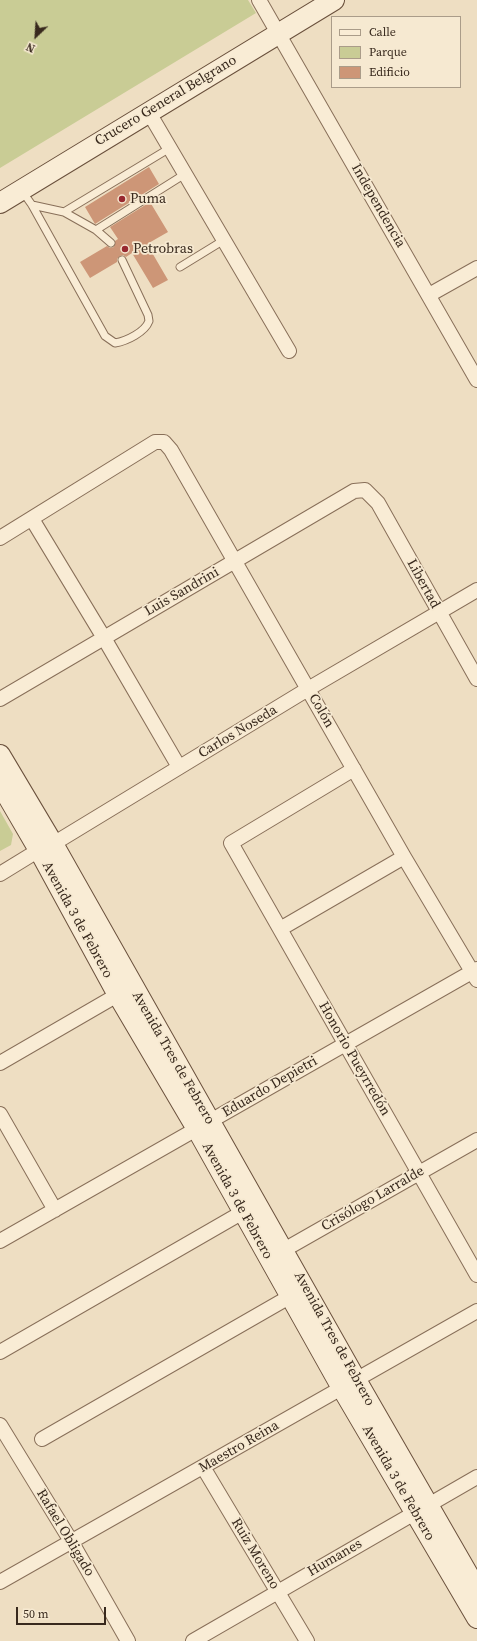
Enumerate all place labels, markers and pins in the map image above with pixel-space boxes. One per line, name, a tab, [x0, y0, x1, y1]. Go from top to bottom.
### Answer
place label: Puma	[130, 191, 166, 207]
marker: Puma	[117, 194, 127, 204]
place label: Petrobras	[133, 241, 193, 257]
marker: Petrobras	[120, 244, 130, 254]

